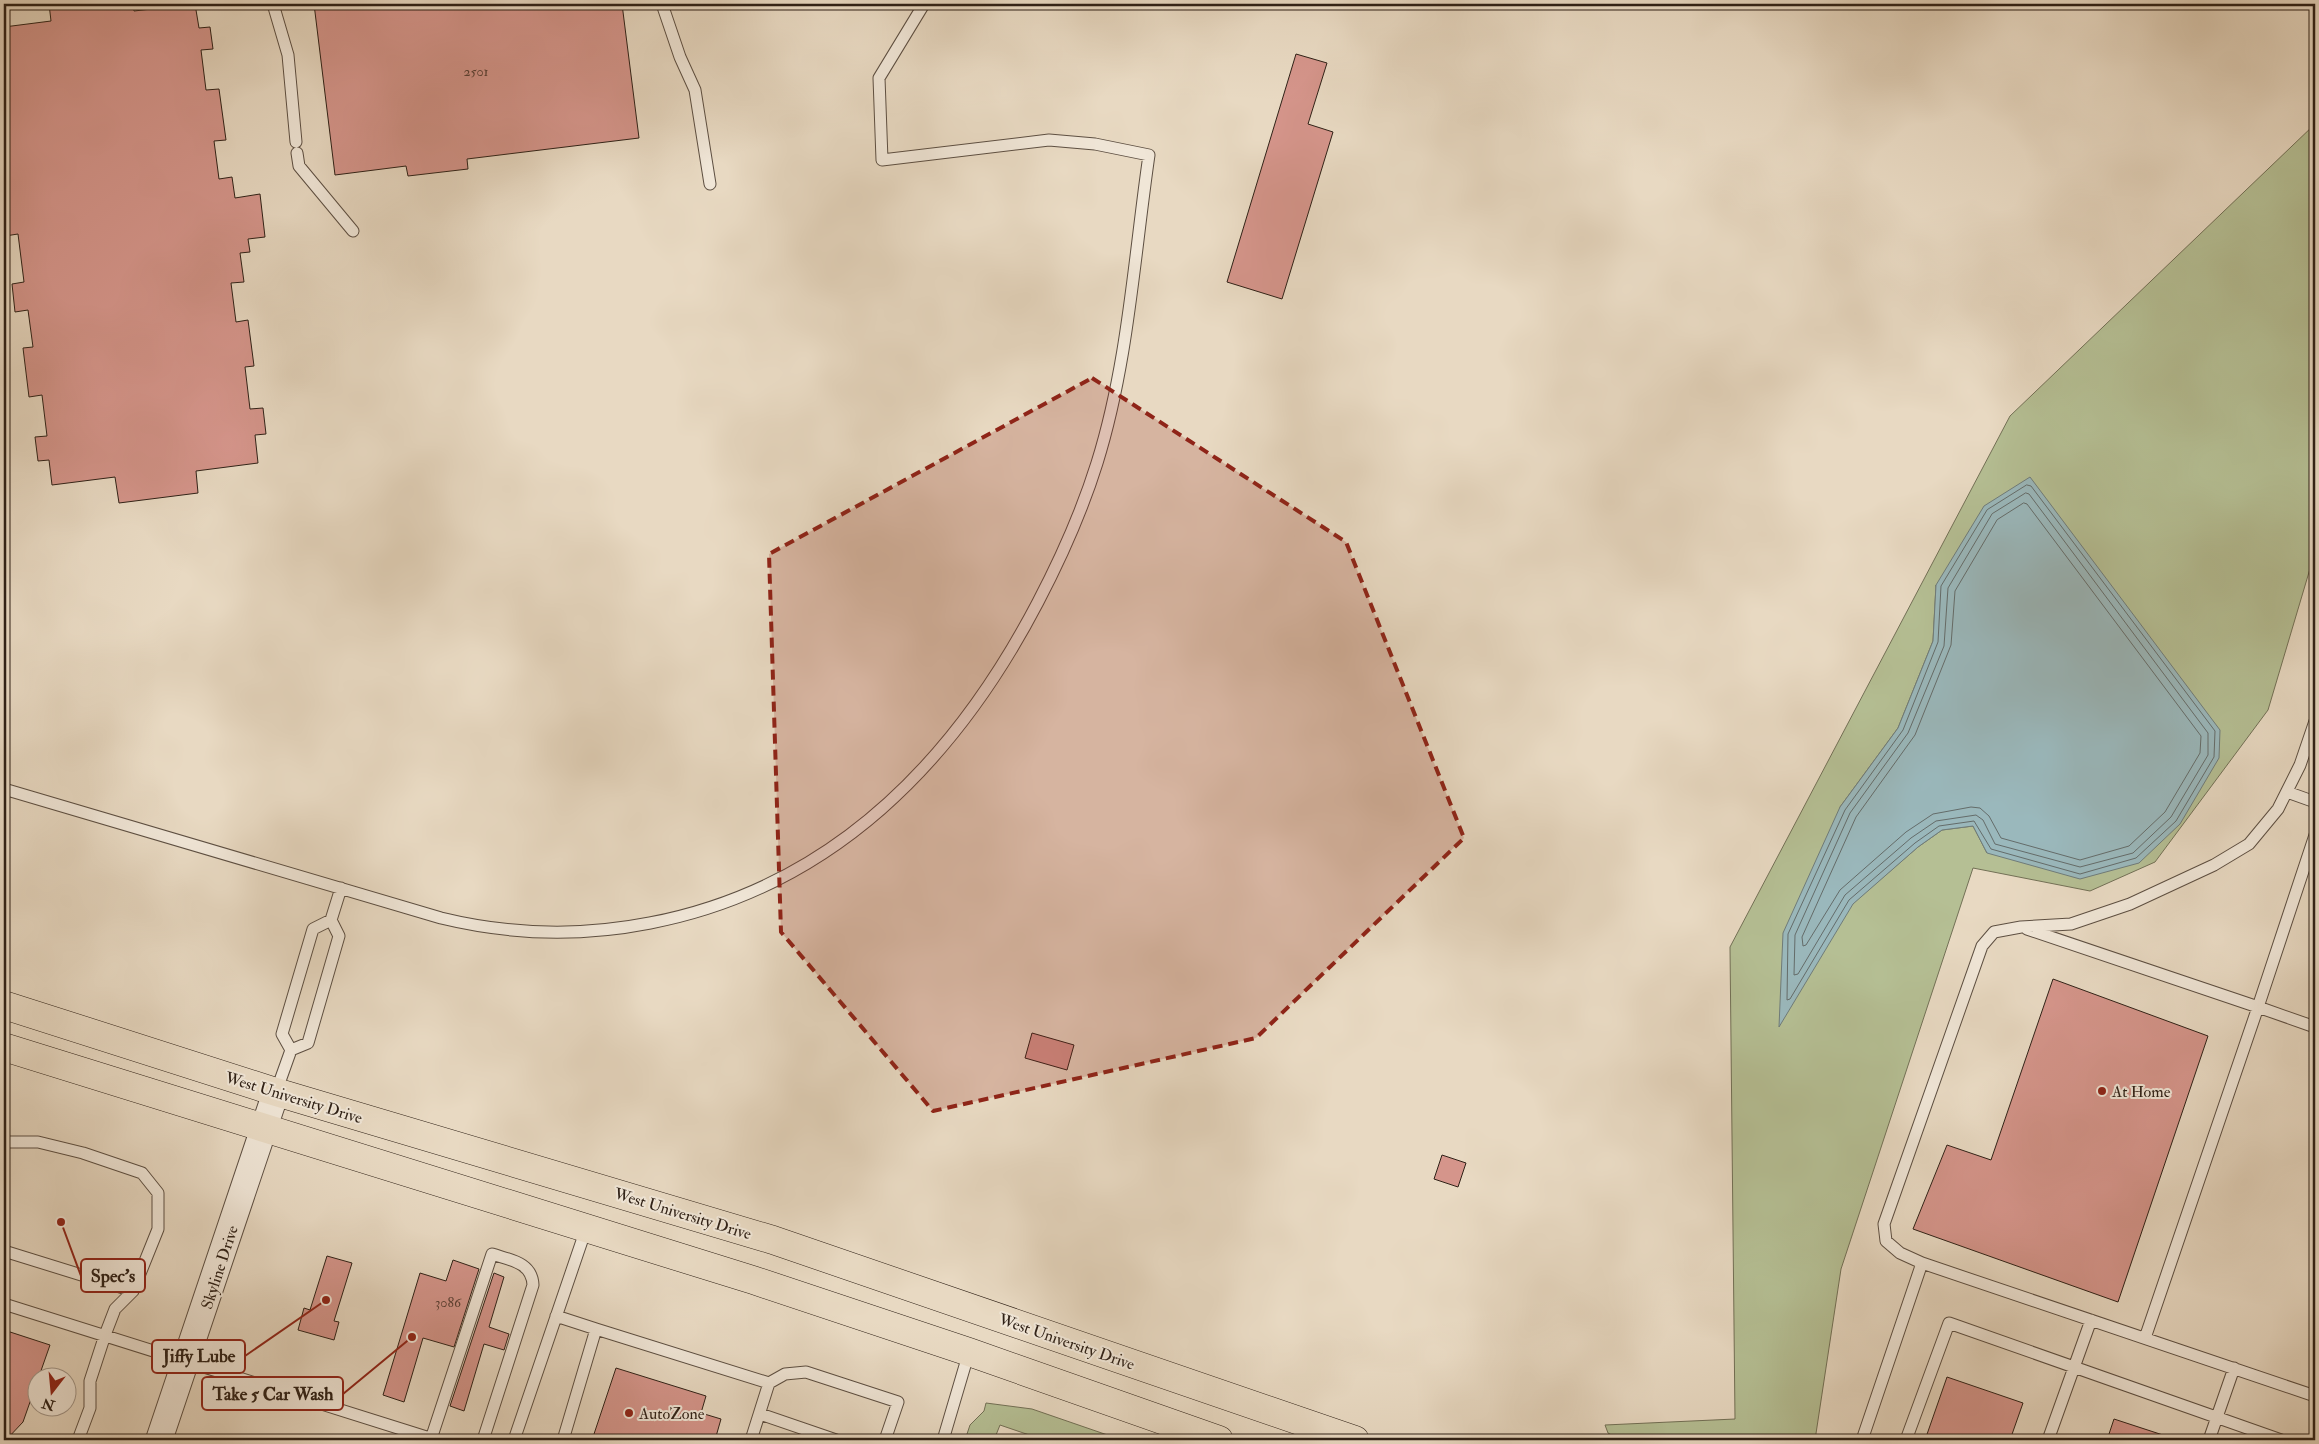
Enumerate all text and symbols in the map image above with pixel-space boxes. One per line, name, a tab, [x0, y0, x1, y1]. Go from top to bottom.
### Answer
house number: 2501	[463, 63, 489, 80]
street label: West University Drive	[222, 1067, 365, 1128]
place label: At Home	[2111, 1082, 2171, 1102]
marker: At Home	[2096, 1085, 2108, 1097]
street label: West University Drive	[611, 1183, 754, 1244]
street label: Skyline Drive	[197, 1223, 243, 1312]
callout: Spec's	[81, 1259, 145, 1292]
text: Spec's	[91, 1265, 135, 1288]
house number: 3086	[435, 1294, 462, 1311]
street label: West University Drive	[995, 1309, 1138, 1375]
callout: Jiffy Lube	[152, 1340, 245, 1373]
text: Jiffy Lube	[162, 1345, 236, 1368]
north arrow	[28, 1366, 78, 1416]
callout: Take 5 Car Wash	[202, 1377, 343, 1410]
text: Take 5 Car Wash	[212, 1383, 334, 1406]
text: N	[40, 1394, 58, 1414]
place label: AutoZone	[638, 1404, 705, 1424]
marker: AutoZone	[623, 1407, 635, 1419]

